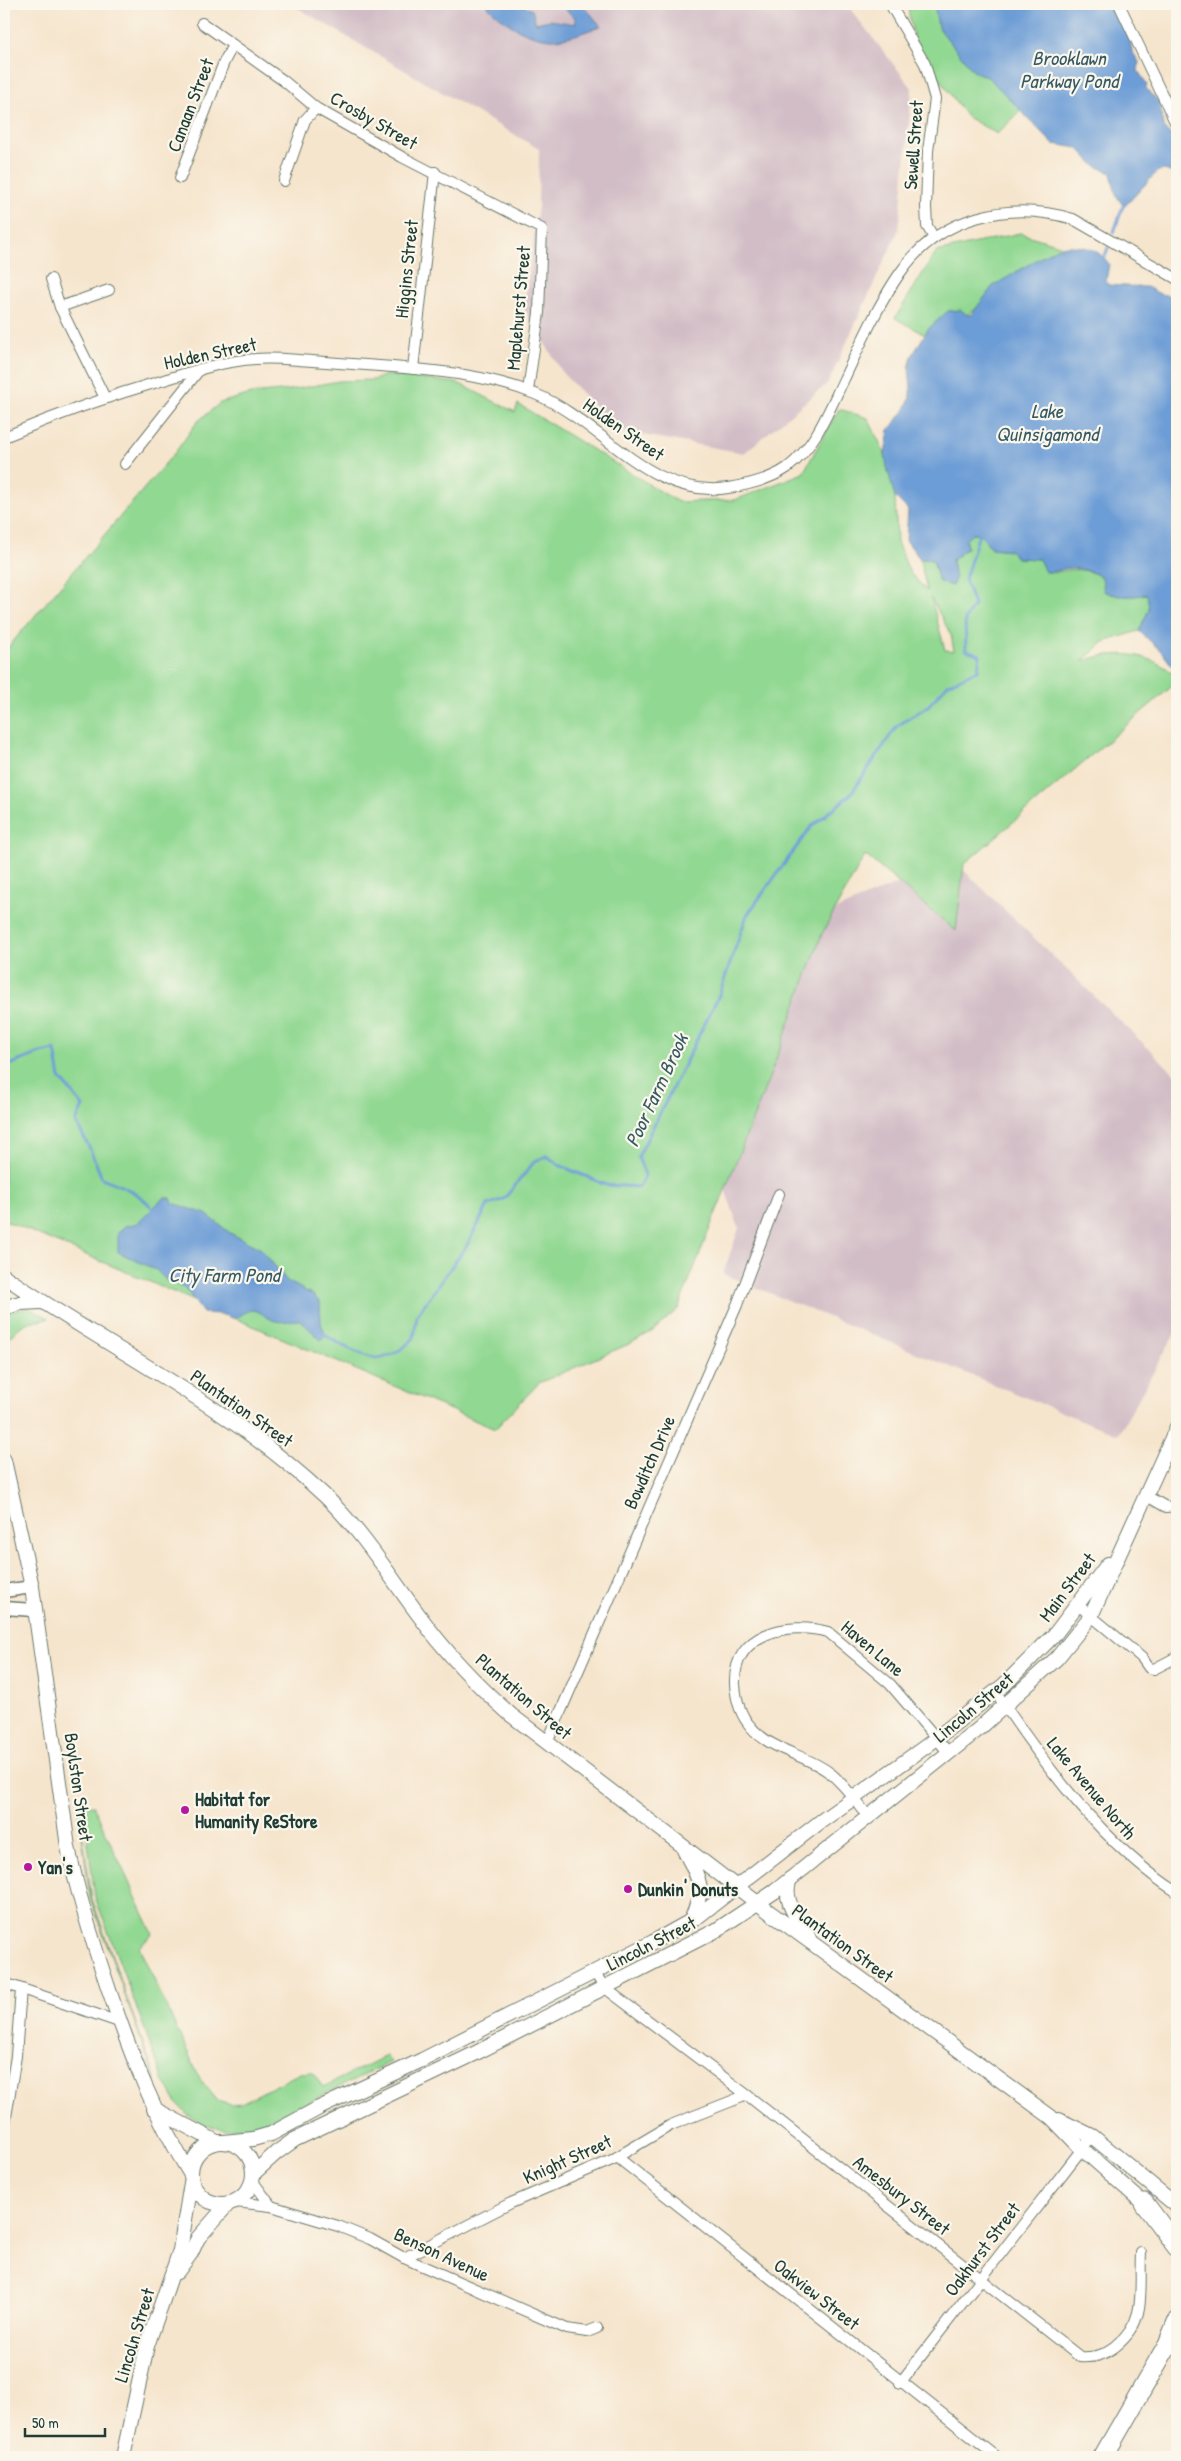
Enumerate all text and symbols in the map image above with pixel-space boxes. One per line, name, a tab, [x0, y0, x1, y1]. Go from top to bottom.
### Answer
water label: Brooklawn Parkway Pond	[1020, 44, 1121, 95]
street label: Canaan Street	[160, 54, 220, 156]
street label: Crosby Street	[325, 84, 423, 156]
street label: Sewell Street	[897, 99, 929, 191]
street label: Higgins Street	[388, 218, 424, 320]
street label: Maplehurst Street	[500, 244, 536, 371]
street label: Holden Street	[161, 330, 259, 375]
street label: Holden Street	[578, 391, 670, 467]
water label: Lake Quinsigamond	[996, 397, 1101, 448]
water label: Poor Farm Brook	[618, 1028, 695, 1151]
water label: City Farm Pond	[168, 1261, 283, 1289]
street label: Plantation Street	[185, 1363, 299, 1453]
street label: Bowditch Drive	[617, 1411, 681, 1513]
street label: Main Street	[1032, 1547, 1102, 1627]
street label: Haven Lane	[836, 1614, 910, 1682]
street label: Plantation Street	[470, 1647, 578, 1745]
street label: Lincoln Street	[927, 1666, 1019, 1748]
street label: Boylston Street	[59, 1731, 100, 1843]
street label: Lake Avenue North	[1041, 1731, 1143, 1845]
place label: Habitat for Humanity ReStore	[195, 1786, 318, 1835]
marker: Habitat for Humanity ReStore	[179, 1804, 191, 1816]
place label: Yan's	[38, 1854, 74, 1880]
marker: Yan's	[22, 1861, 34, 1873]
place label: Dunkin' Donuts	[638, 1876, 739, 1902]
marker: Dunkin' Donuts	[622, 1883, 634, 1895]
street label: Plantation Street	[787, 1897, 899, 1989]
street label: Lincoln Street	[602, 1909, 701, 1977]
street label: Knight Street	[519, 2128, 616, 2190]
street label: Amesbury Street	[848, 2149, 956, 2241]
street label: Oakhurst Street	[938, 2196, 1026, 2301]
street label: Benson Avenue	[390, 2221, 494, 2287]
street label: Oakview Street	[769, 2252, 866, 2336]
street label: Lincoln Street	[107, 2284, 161, 2385]
scale bar	[25, 2406, 105, 2438]
text: 50 m	[32, 2412, 59, 2433]

